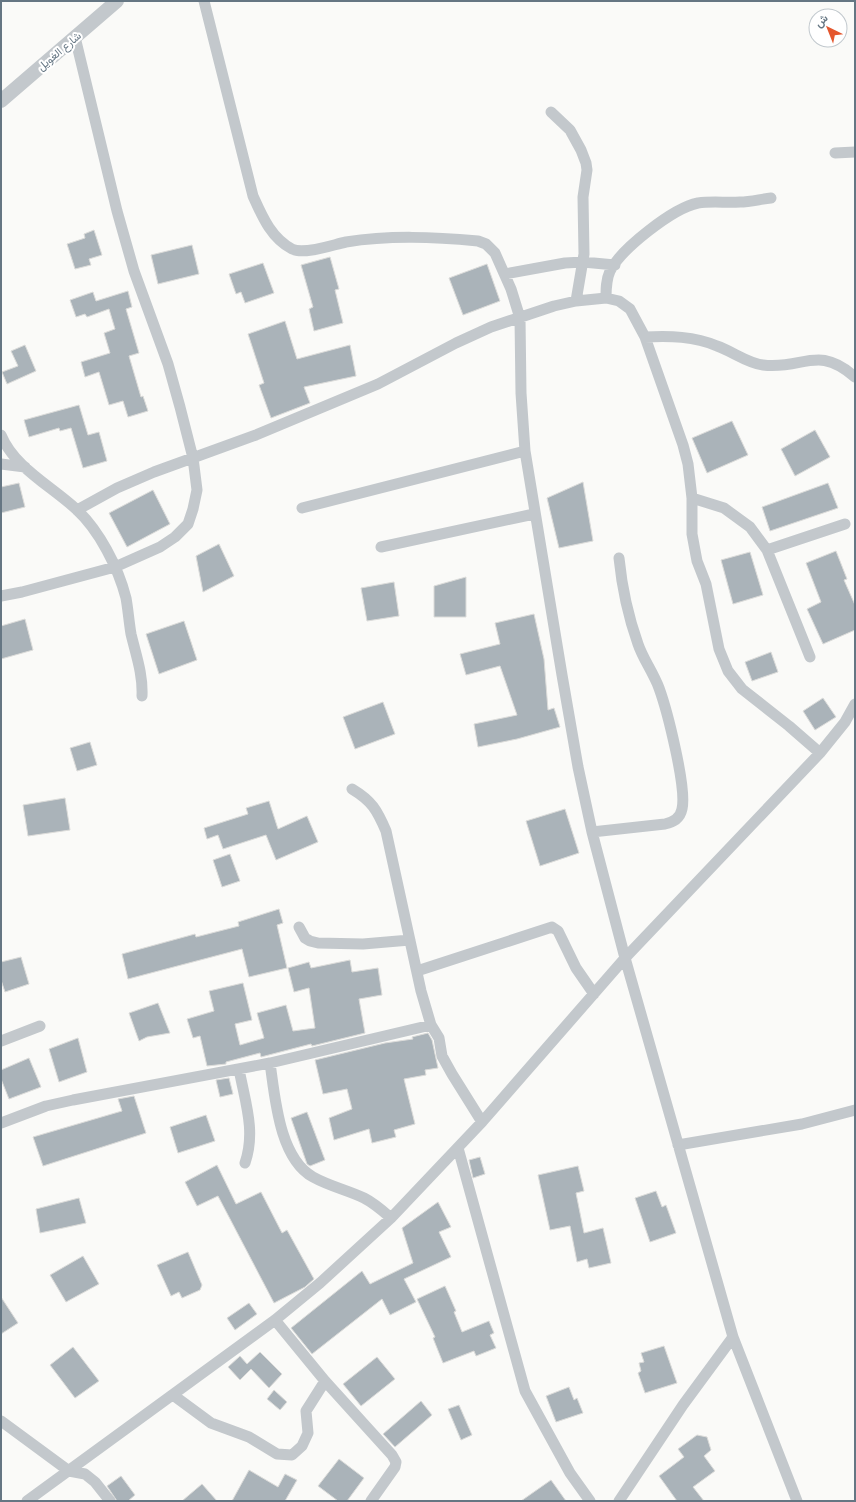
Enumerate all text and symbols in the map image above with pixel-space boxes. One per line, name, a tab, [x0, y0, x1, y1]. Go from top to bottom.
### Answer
north arrow	[808, 8, 848, 48]
text: ش	[812, 11, 831, 30]
street label: شارع الغويل	[34, 28, 85, 74]

